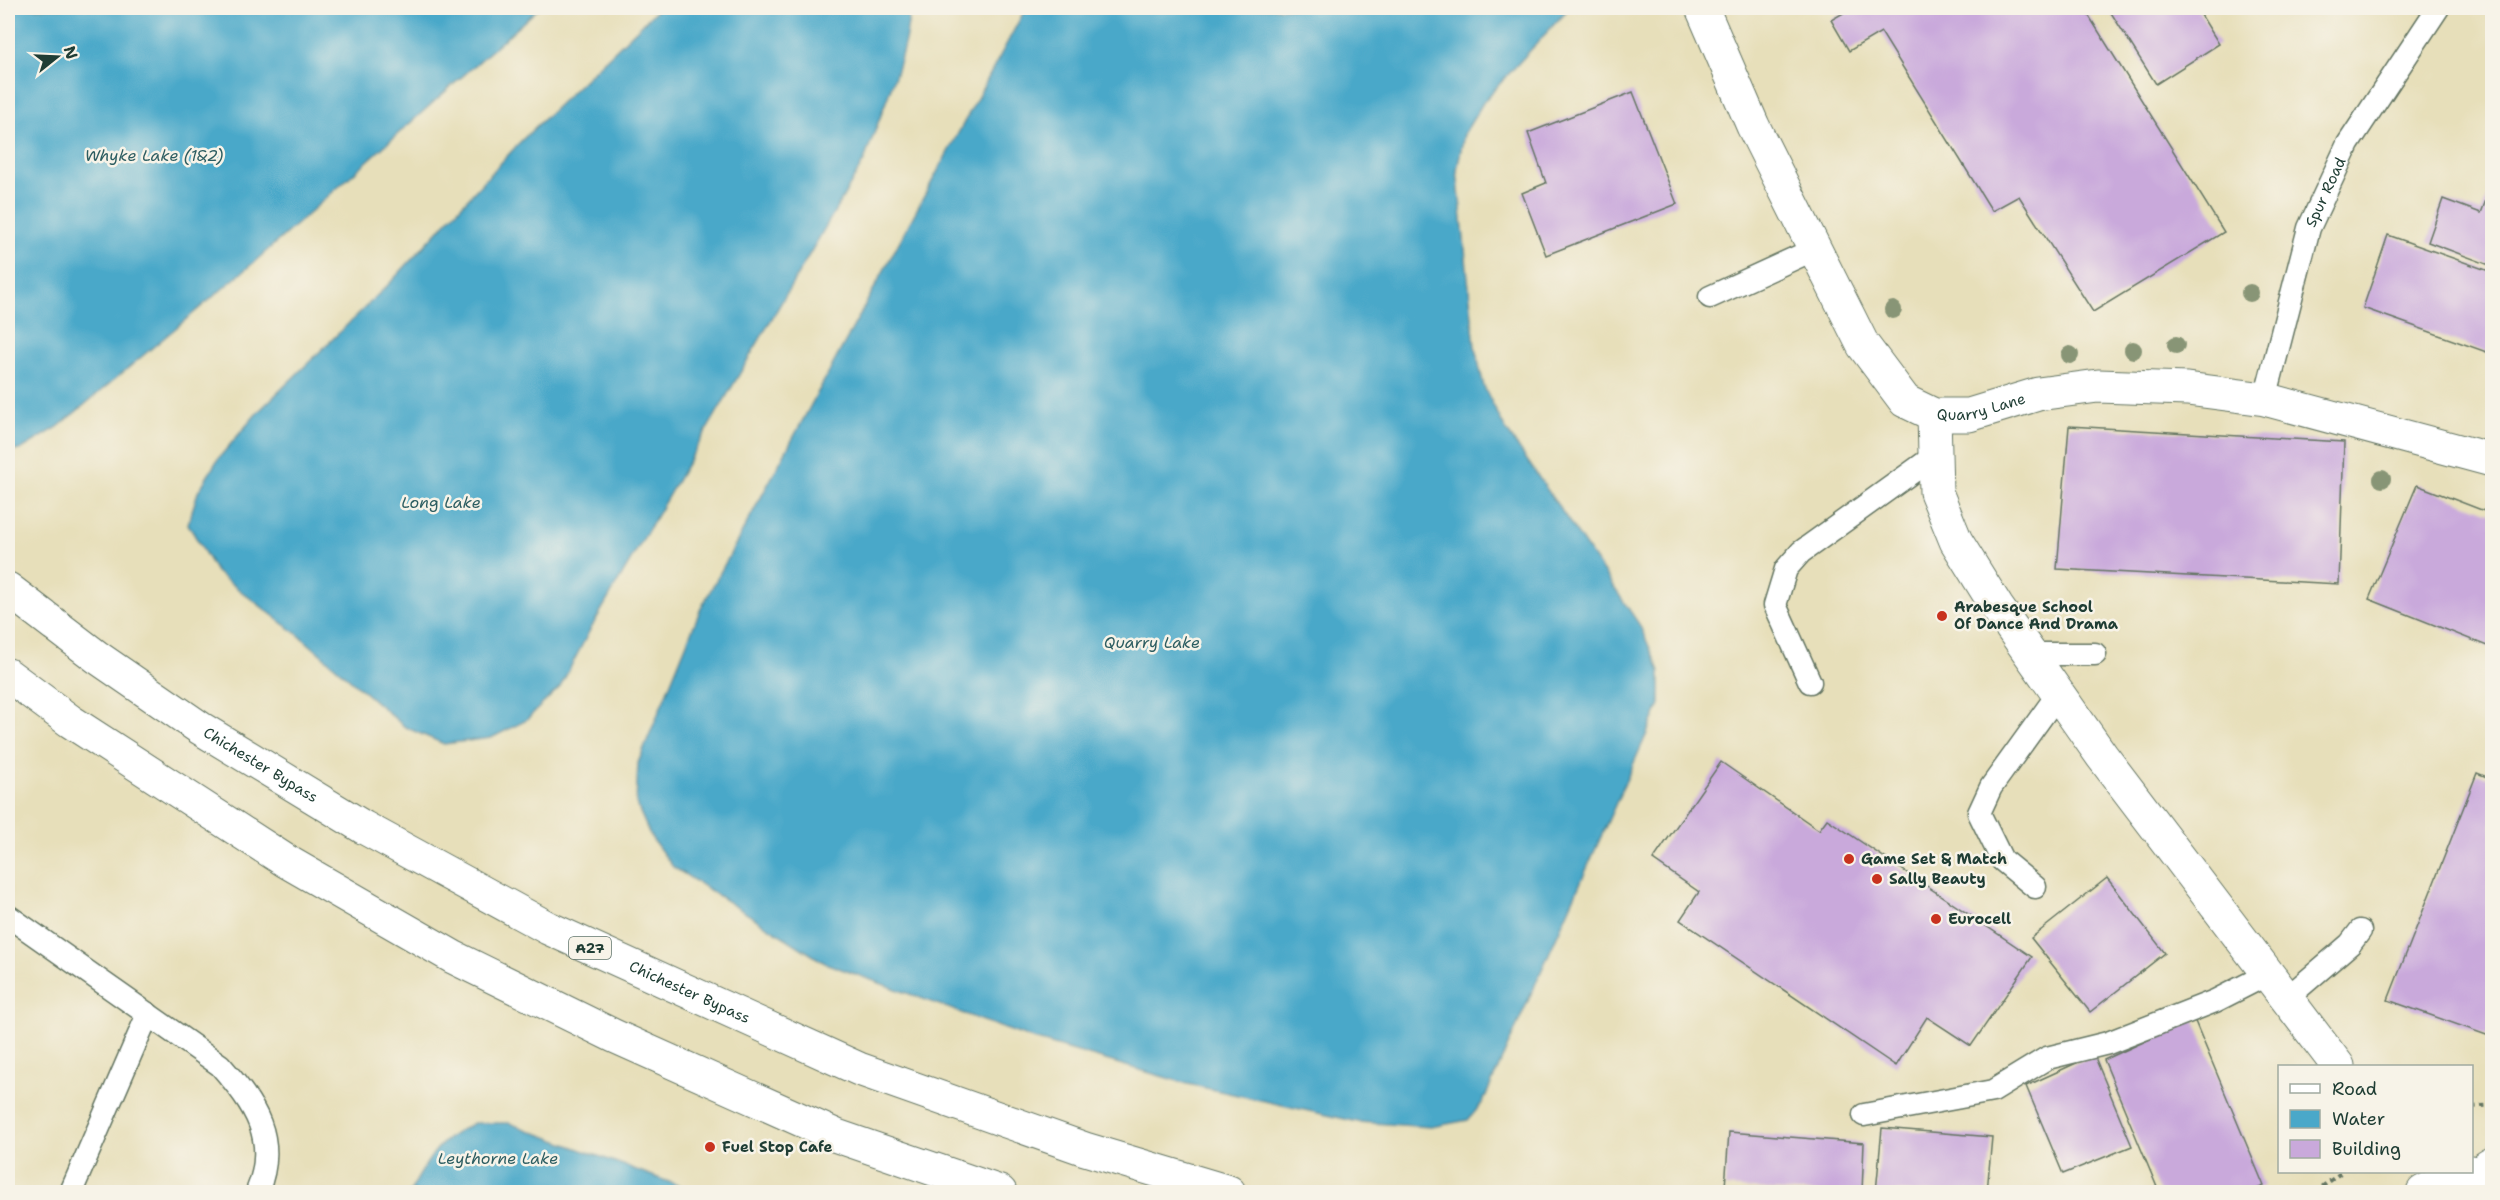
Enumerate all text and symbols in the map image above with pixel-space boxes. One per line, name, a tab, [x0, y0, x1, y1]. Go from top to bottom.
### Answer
north arrow	[27, 27, 87, 87]
text: N	[59, 43, 83, 62]
water label: Whyke Lake (1&2)	[85, 145, 223, 166]
street label: Spur Road	[2301, 154, 2351, 230]
street label: Quarry Lane	[1937, 388, 2028, 425]
water label: Long Lake	[401, 492, 481, 513]
place label: Arabesque School Of Dance And Drama	[1954, 597, 2119, 634]
marker: Arabesque School Of Dance And Drama	[1935, 609, 1949, 623]
water label: Quarry Lake	[1104, 632, 1200, 653]
street label: Chichester Bypass	[200, 722, 322, 807]
place label: Game Set & Match	[1861, 849, 2007, 869]
marker: Game Set & Match	[1842, 852, 1856, 866]
place label: Sally Beauty	[1889, 869, 1986, 889]
marker: Sally Beauty	[1870, 872, 1884, 886]
place label: Eurocell	[1948, 909, 2011, 929]
marker: Eurocell	[1929, 912, 1943, 926]
road number: A27	[569, 937, 611, 959]
street label: Chichester Bypass	[626, 956, 753, 1028]
legend	[2278, 1065, 2473, 1173]
text: Road	[2332, 1077, 2377, 1101]
text: Water	[2332, 1107, 2385, 1131]
place label: Fuel Stop Cafe	[722, 1137, 833, 1157]
text: Building	[2332, 1137, 2401, 1161]
marker: Fuel Stop Cafe	[703, 1140, 717, 1154]
water label: Leythorne Lake	[438, 1148, 558, 1169]

